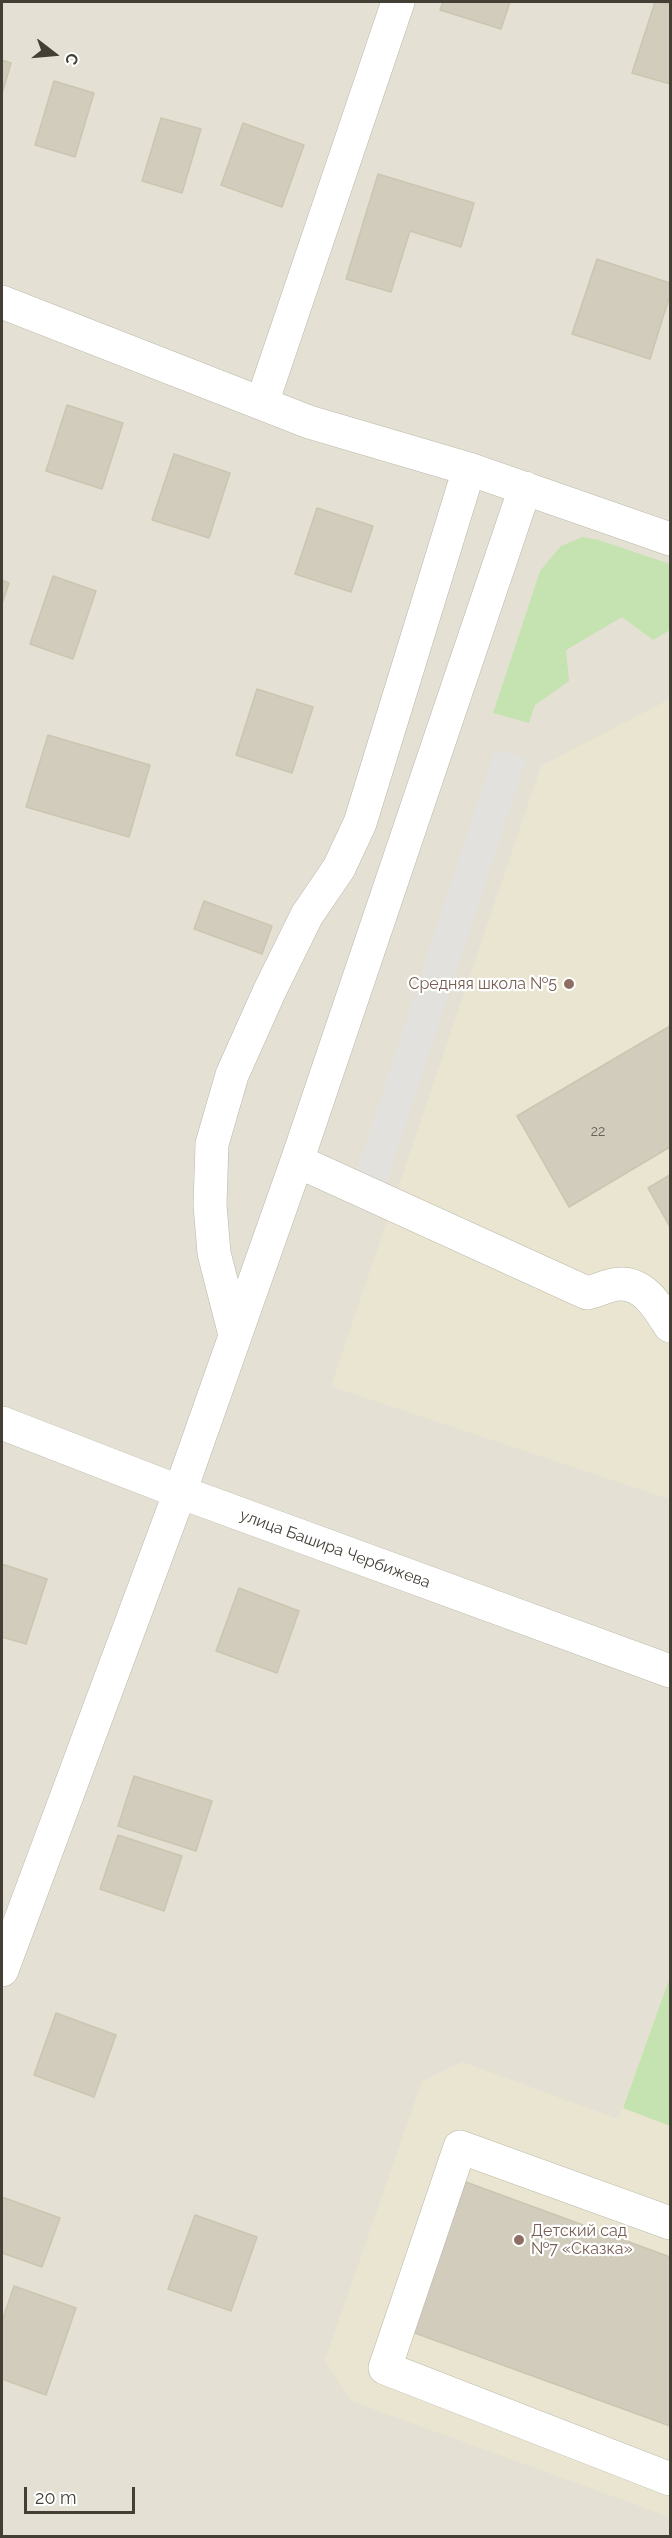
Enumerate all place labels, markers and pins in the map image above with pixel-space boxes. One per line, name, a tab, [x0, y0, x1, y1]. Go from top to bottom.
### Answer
place label: Средняя школа №5	[408, 974, 557, 994]
marker: Средняя школа №5	[562, 977, 576, 991]
place label: Детский сад №7 «Сказка»	[531, 2221, 633, 2259]
marker: Детский сад №7 «Сказка»	[512, 2233, 526, 2247]

